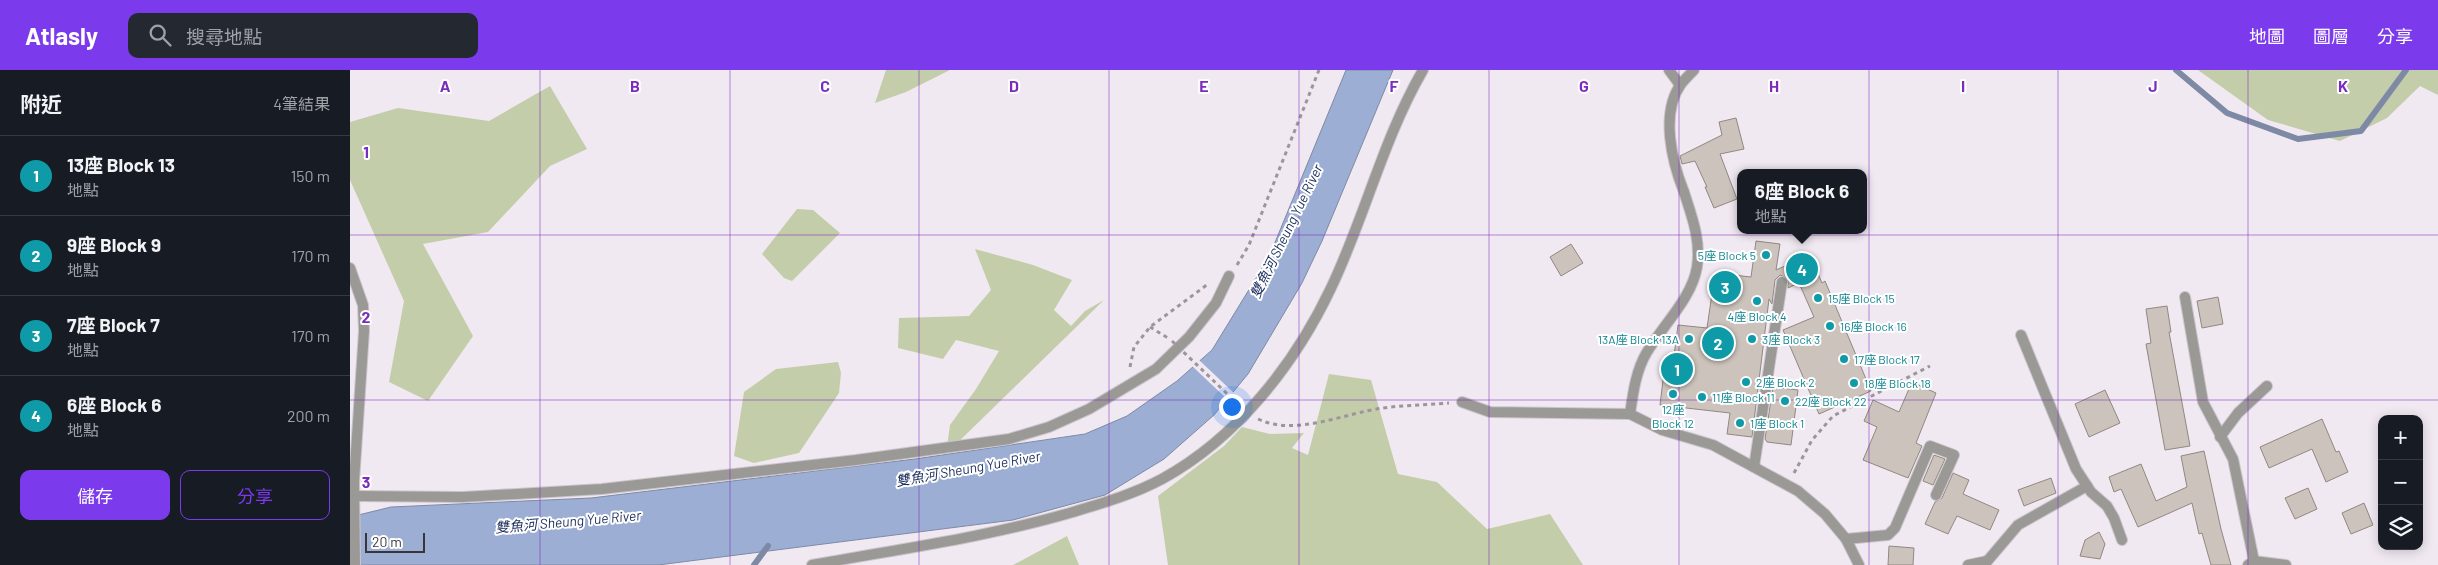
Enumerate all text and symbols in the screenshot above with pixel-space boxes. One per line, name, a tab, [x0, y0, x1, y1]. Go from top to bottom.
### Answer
search box	[128, 13, 478, 58]
text: Atlasly	[25, 21, 98, 50]
icon: search	[146, 21, 174, 49]
text: 搜尋地點	[186, 25, 262, 48]
text: 地圖	[2249, 25, 2285, 47]
text: 圖層	[2313, 25, 2349, 47]
text: 分享	[2377, 25, 2413, 47]
text: A	[440, 76, 451, 95]
text: B	[630, 76, 640, 95]
text: C	[820, 76, 830, 95]
text: D	[1009, 76, 1019, 95]
text: E	[1199, 76, 1209, 95]
text: F	[1390, 76, 1399, 95]
text: G	[1579, 76, 1589, 95]
text: H	[1769, 76, 1779, 95]
text: I	[1961, 76, 1965, 95]
text: J	[2148, 76, 2158, 95]
text: K	[2338, 76, 2348, 95]
text: 附近	[20, 91, 62, 116]
text: 4筆結果	[273, 94, 330, 113]
text: 1	[363, 142, 369, 161]
text: 13座 Block 13	[67, 153, 175, 176]
water label: 雙魚河 Sheung Yue River	[1246, 161, 1326, 301]
text: 1	[33, 166, 39, 185]
text: 150 m	[291, 166, 330, 185]
popup	[1737, 169, 1867, 234]
text: 6座 Block 6	[1755, 179, 1849, 202]
text: 地點	[67, 180, 99, 199]
text: 地點	[1755, 206, 1787, 225]
text: 9座 Block 9	[67, 233, 161, 256]
text: 2	[32, 246, 40, 265]
text: 170 m	[291, 246, 330, 265]
place label: 5座 Block 5	[1698, 248, 1756, 262]
marker: 5座 Block 5	[1760, 249, 1772, 261]
pin: 4	[1786, 250, 1818, 288]
text: 地點	[67, 260, 99, 279]
pin: 3	[1709, 268, 1741, 306]
place label: 15座 Block 15	[1828, 291, 1895, 305]
marker: 15座 Block 15	[1812, 292, 1824, 304]
marker: 4座 Block 4	[1751, 295, 1763, 307]
text: 2	[362, 307, 371, 326]
place label: 4座 Block 4	[1727, 309, 1787, 323]
text: 7座 Block 7	[67, 313, 160, 336]
place label: 16座 Block 16	[1840, 319, 1907, 333]
marker: 16座 Block 16	[1824, 320, 1836, 332]
pin: 2	[1702, 324, 1734, 362]
text: 3	[32, 326, 40, 345]
text: 170 m	[291, 326, 330, 345]
place label: 13A座 Block 13A	[1598, 332, 1679, 346]
place label: 3座 Block 3	[1762, 332, 1820, 346]
marker: 13A座 Block 13A	[1683, 333, 1695, 345]
marker: 3座 Block 3	[1746, 333, 1758, 345]
text: 地點	[67, 340, 99, 359]
pin: 1	[1661, 350, 1693, 388]
place label: 17座 Block 17	[1854, 352, 1920, 366]
marker: 17座 Block 17	[1838, 353, 1850, 365]
place label: 2座 Block 2	[1756, 375, 1815, 389]
marker: 2座 Block 2	[1740, 376, 1752, 388]
place label: 18座 Block 18	[1864, 376, 1931, 390]
marker: 18座 Block 18	[1848, 377, 1860, 389]
marker: 12座 Block 12	[1667, 388, 1679, 400]
place label: 11座 Block 11	[1712, 390, 1775, 404]
marker: 11座 Block 11	[1696, 391, 1708, 403]
text: 6座 Block 6	[67, 393, 161, 416]
your location	[1219, 394, 1245, 420]
place label: 22座 Block 22	[1795, 394, 1867, 408]
marker: 22座 Block 22	[1779, 395, 1791, 407]
place label: 12座 Block 12	[1652, 402, 1694, 430]
text: 4	[31, 406, 41, 425]
text: 200 m	[287, 406, 330, 425]
map controls	[2378, 415, 2423, 550]
button: +	[2378, 415, 2423, 460]
place label: 1座 Block 1	[1750, 416, 1804, 430]
marker: 1座 Block 1	[1734, 417, 1746, 429]
text: 地點	[67, 420, 99, 439]
water label: 雙魚河 Sheung Yue River	[894, 447, 1043, 489]
button: −	[2378, 460, 2423, 505]
button: 儲存	[20, 470, 170, 520]
button: 分享	[180, 470, 330, 520]
text: 3	[362, 472, 370, 491]
button: layers	[2378, 505, 2423, 550]
water label: 雙魚河 Sheung Yue River	[494, 506, 643, 536]
scale bar	[365, 530, 425, 553]
text: 20 m	[372, 533, 402, 550]

